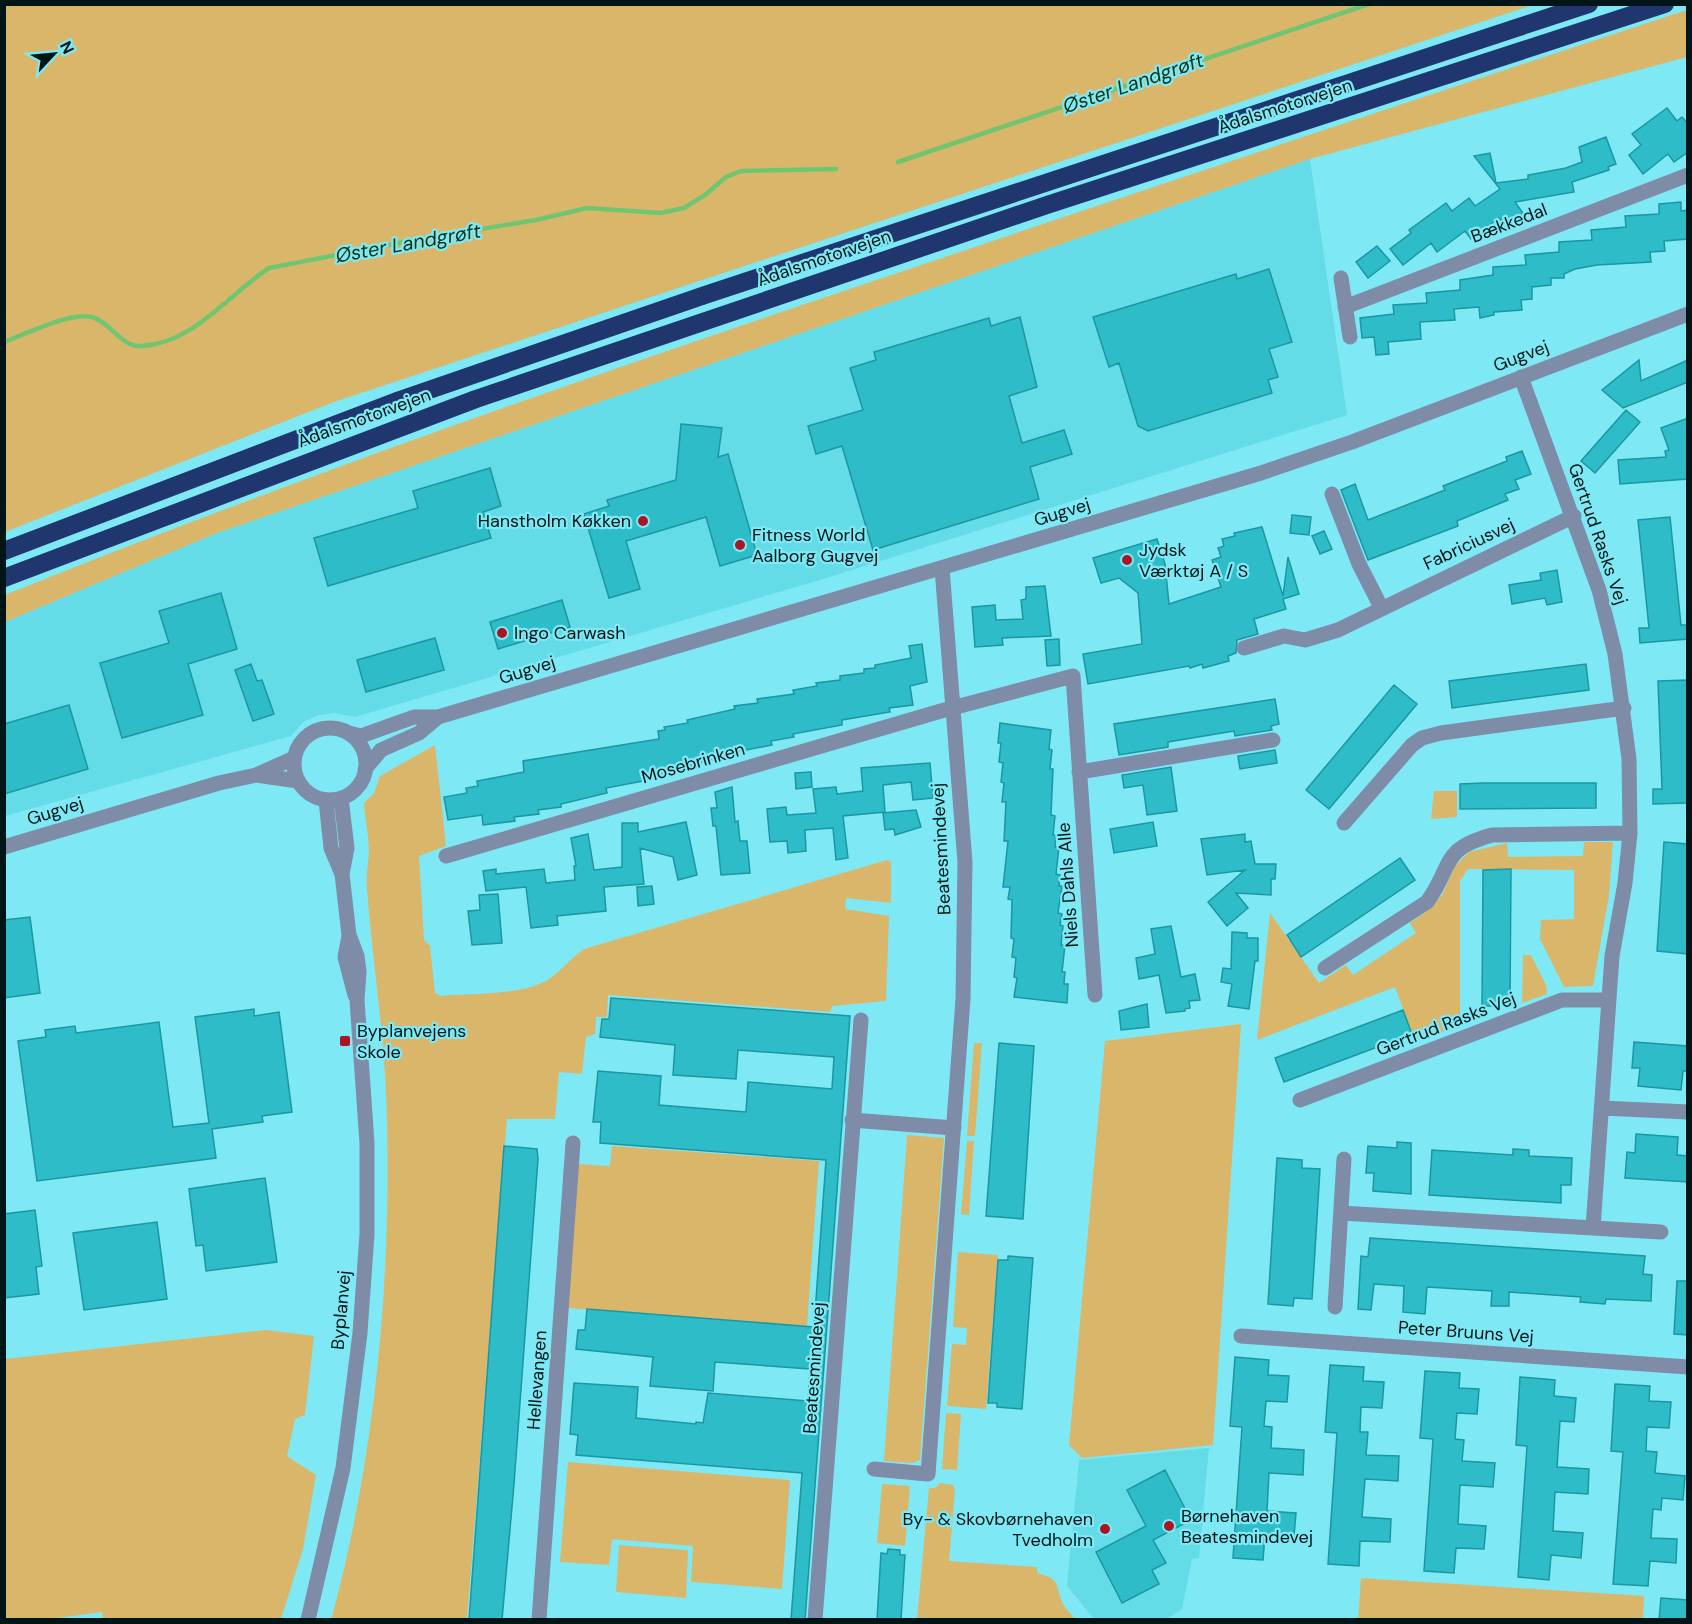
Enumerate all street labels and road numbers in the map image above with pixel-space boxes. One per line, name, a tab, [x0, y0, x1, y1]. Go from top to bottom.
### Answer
street label: Ådalsmotorvejen	[1215, 73, 1355, 139]
street label: Bækkedal	[1467, 197, 1551, 249]
street label: Ådalsmotorvejen	[754, 224, 894, 292]
street label: Gugvej	[1490, 334, 1552, 378]
street label: Ådalsmotorvejen	[294, 383, 434, 453]
street label: Gertrud Rasks Vej	[1563, 460, 1633, 608]
street label: Gugvej	[1031, 492, 1093, 532]
street label: Fabriciusvej	[1419, 512, 1519, 576]
street label: Gugvej	[496, 650, 558, 690]
street label: Mosebrinken	[638, 737, 748, 789]
street label: Beatesmindevej	[926, 782, 956, 916]
street label: Gugvej	[24, 791, 86, 831]
street label: Niels Dahls Alle	[1052, 822, 1084, 948]
street label: Gertrud Rasks Vej	[1373, 986, 1519, 1062]
street label: Byplanvej	[326, 1269, 356, 1351]
street label: Beatesmindevej	[797, 1301, 831, 1435]
street label: Peter Bruuns Vej	[1397, 1315, 1535, 1349]
street label: Hellevangen	[522, 1329, 552, 1431]

